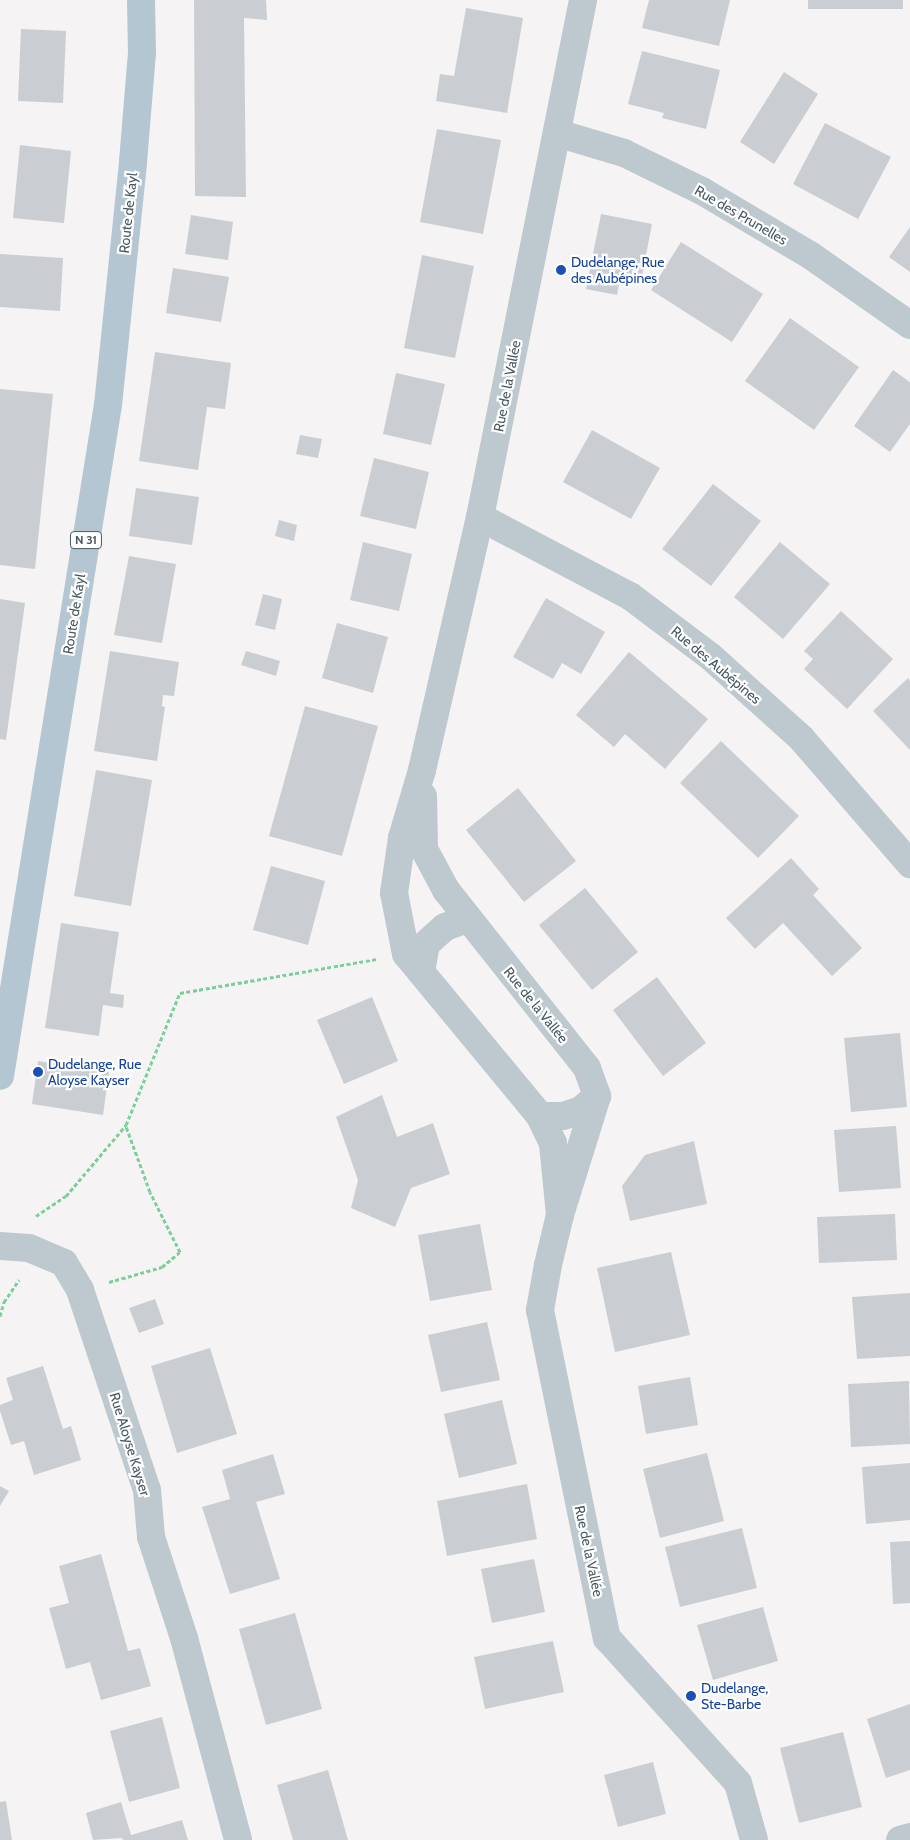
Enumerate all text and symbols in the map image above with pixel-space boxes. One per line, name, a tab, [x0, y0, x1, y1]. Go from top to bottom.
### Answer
street label: Route de Kayl	[115, 172, 141, 254]
street label: Rue des Prunelles	[692, 182, 790, 248]
place label: Dudelange, Rue des Aubépines	[571, 254, 664, 286]
marker: Dudelange, Rue des Aubépines	[555, 264, 567, 276]
street label: Rue de la Vallée	[490, 339, 524, 433]
road number: N 31	[70, 530, 102, 550]
street label: Route de Kayl	[59, 573, 89, 655]
street label: Rue des Aubépines	[668, 623, 764, 707]
street label: Rue de la Vallée	[500, 964, 572, 1046]
place label: Dudelange, Rue Aloyse Kayser	[48, 1056, 141, 1088]
marker: Dudelange, Rue Aloyse Kayser	[32, 1066, 44, 1078]
street label: Rue Aloyse Kayser	[106, 1390, 154, 1498]
street label: Rue de la Vallée	[571, 1504, 607, 1598]
place label: Dudelange, Ste-Barbe	[701, 1680, 768, 1712]
marker: Dudelange, Ste-Barbe	[685, 1690, 697, 1702]

